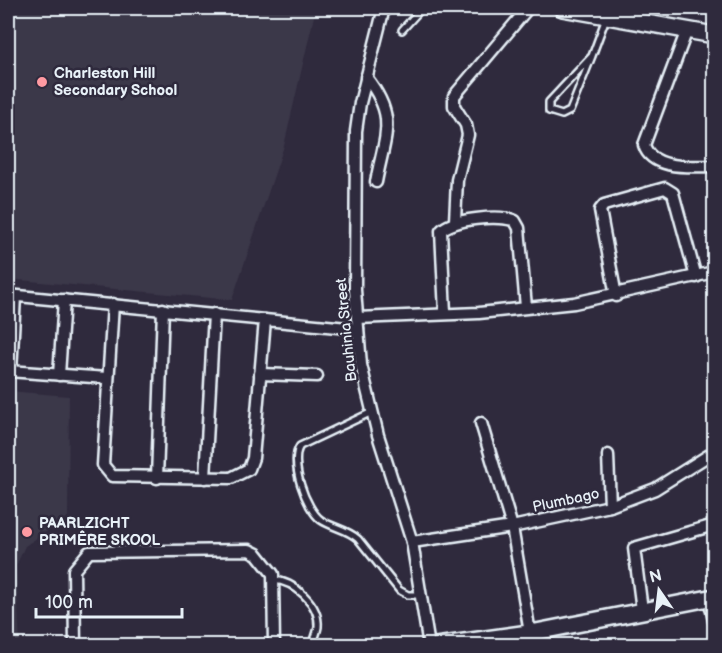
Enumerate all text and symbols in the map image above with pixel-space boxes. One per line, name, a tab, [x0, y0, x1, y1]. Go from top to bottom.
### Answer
place label: Charleston Hill Secondary School	[54, 64, 177, 100]
marker: Charleston Hill Secondary School	[35, 75, 49, 89]
street label: Bauhinia Street	[332, 277, 361, 383]
street label: Plumbago	[531, 484, 601, 517]
place label: PAARLZICHT PRIMÊRE SKOOL	[39, 514, 161, 550]
marker: PAARLZICHT PRIMÊRE SKOOL	[20, 525, 34, 539]
north arrow	[629, 560, 689, 620]
text: N	[648, 566, 664, 588]
scale bar	[36, 581, 182, 619]
text: 100 m	[45, 592, 93, 613]

